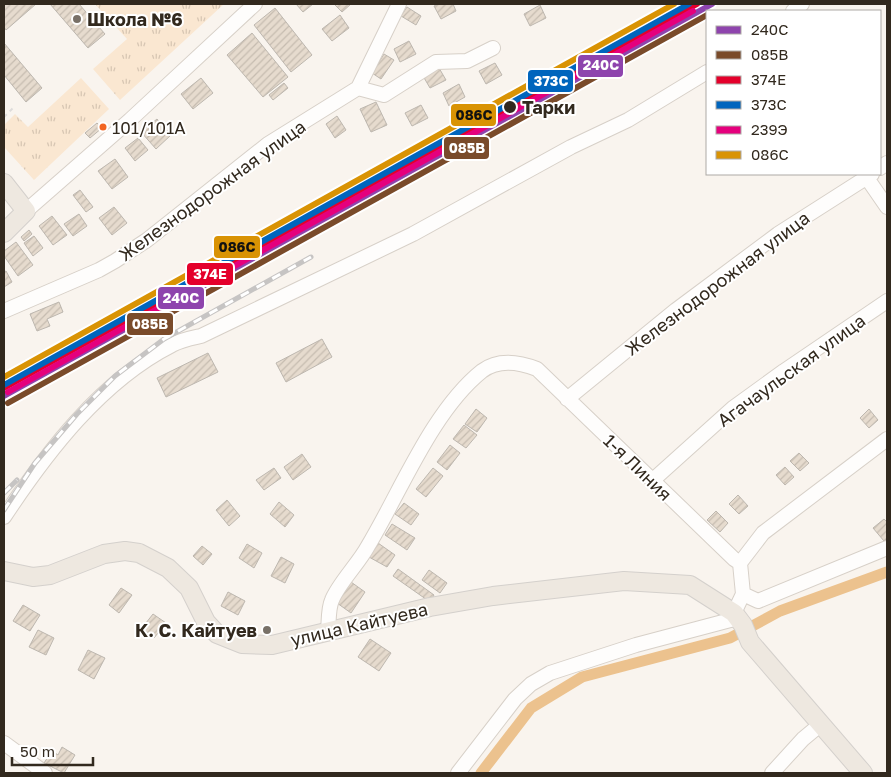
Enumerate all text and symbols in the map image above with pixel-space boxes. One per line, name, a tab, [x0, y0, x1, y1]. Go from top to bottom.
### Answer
place label: Школа №6	[87, 8, 183, 30]
legend	[706, 10, 881, 175]
marker: Школа №6	[71, 13, 83, 25]
text: 240С	[751, 20, 788, 38]
text: 085В	[751, 45, 788, 63]
line badge: 240С	[577, 54, 624, 78]
text: 240С	[583, 56, 619, 73]
line badge: 373C	[527, 69, 574, 93]
text: 374Е	[751, 70, 786, 88]
text: 373C	[534, 72, 568, 89]
text: 373C	[751, 95, 787, 113]
place label: Тарки	[522, 96, 575, 118]
marker: Тарки	[502, 99, 518, 115]
line badge: 086С	[450, 103, 497, 127]
text: 086С	[456, 106, 493, 123]
street label: Железнодорожная улица	[114, 115, 310, 265]
place label: 101/101А	[112, 117, 186, 138]
text: 239Э	[751, 120, 788, 138]
marker: 101/101А	[98, 122, 108, 132]
line badge: 085В	[443, 136, 490, 160]
text: 085В	[449, 139, 485, 156]
text: 086С	[751, 145, 789, 163]
street label: Железнодорожная улица	[620, 206, 814, 360]
line badge: 086С	[213, 235, 261, 259]
text: 086С	[219, 238, 256, 255]
line badge: 374Е	[186, 262, 234, 286]
text: 374Е	[193, 265, 227, 282]
line badge: 240С	[157, 286, 205, 310]
text: 240С	[163, 289, 199, 306]
street label: Агачаульская улица	[713, 309, 869, 431]
line badge: 085В	[126, 312, 174, 336]
text: 085В	[132, 315, 168, 332]
street label: 1-я Линия	[599, 429, 677, 505]
street label: улица Кайтуева	[288, 597, 430, 651]
place label: К. С. Кайтуев	[135, 619, 257, 641]
marker: К. С. Кайтуев	[261, 624, 273, 636]
scale bar	[12, 734, 94, 766]
text: 50 m	[20, 742, 55, 760]

